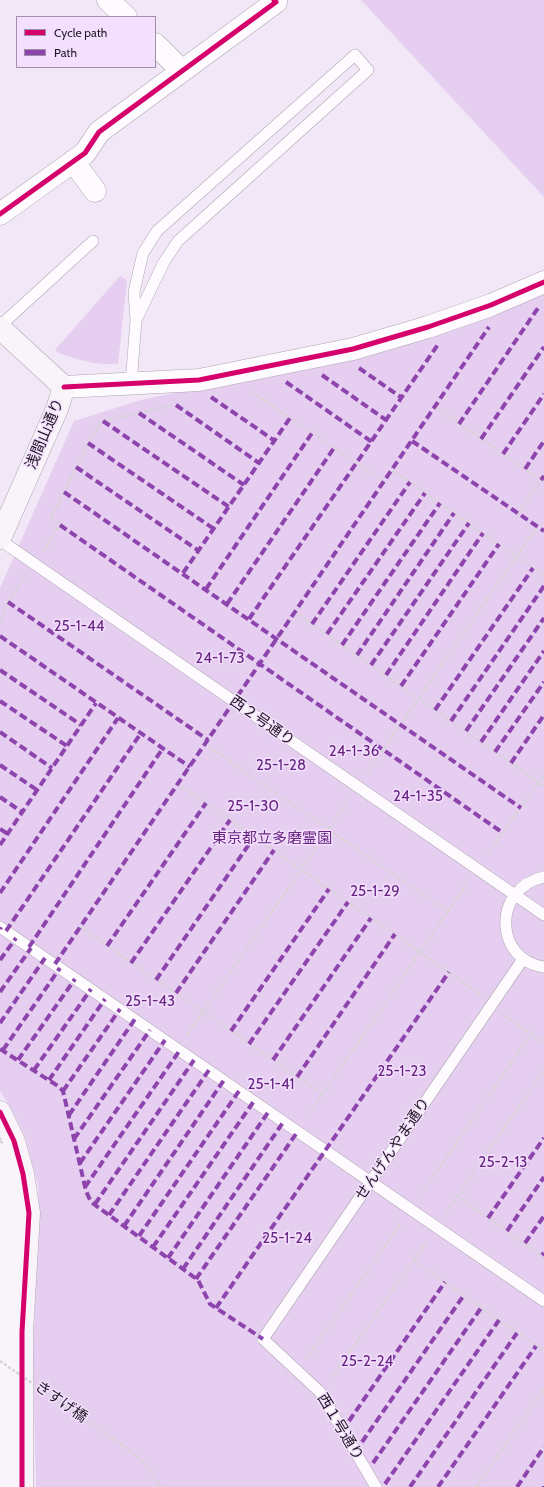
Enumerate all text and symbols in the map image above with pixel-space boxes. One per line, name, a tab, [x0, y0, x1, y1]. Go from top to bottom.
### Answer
legend	[16, 16, 156, 68]
text: Cycle path	[54, 25, 107, 40]
text: Path	[54, 45, 77, 60]
street label: 浅間山通り	[22, 396, 68, 472]
park label: 25-1-44	[54, 618, 104, 636]
park label: 24-1-73	[195, 650, 245, 668]
street label: 西２号通り	[226, 692, 298, 750]
park label: 24-1-36	[329, 743, 379, 761]
park label: 25-1-28	[256, 757, 306, 775]
park label: 24-1-35	[393, 788, 443, 806]
park label: 25-1-30	[227, 798, 279, 816]
park label: 東京都立多磨霊園	[212, 830, 332, 848]
park label: 25-1-29	[350, 883, 400, 901]
park label: 25-1-43	[125, 993, 175, 1011]
park label: 25-1-23	[377, 1063, 427, 1081]
park label: 25-1-41	[248, 1076, 294, 1094]
street label: せんげんやま通り	[352, 1094, 434, 1204]
park label: 25-2-13	[479, 1154, 527, 1172]
park label: 25-1-24	[262, 1230, 312, 1248]
park label: 25-2-24	[341, 1353, 393, 1371]
street label: きすげ橋	[31, 1377, 91, 1427]
street label: 西１号通り	[313, 1390, 367, 1464]

